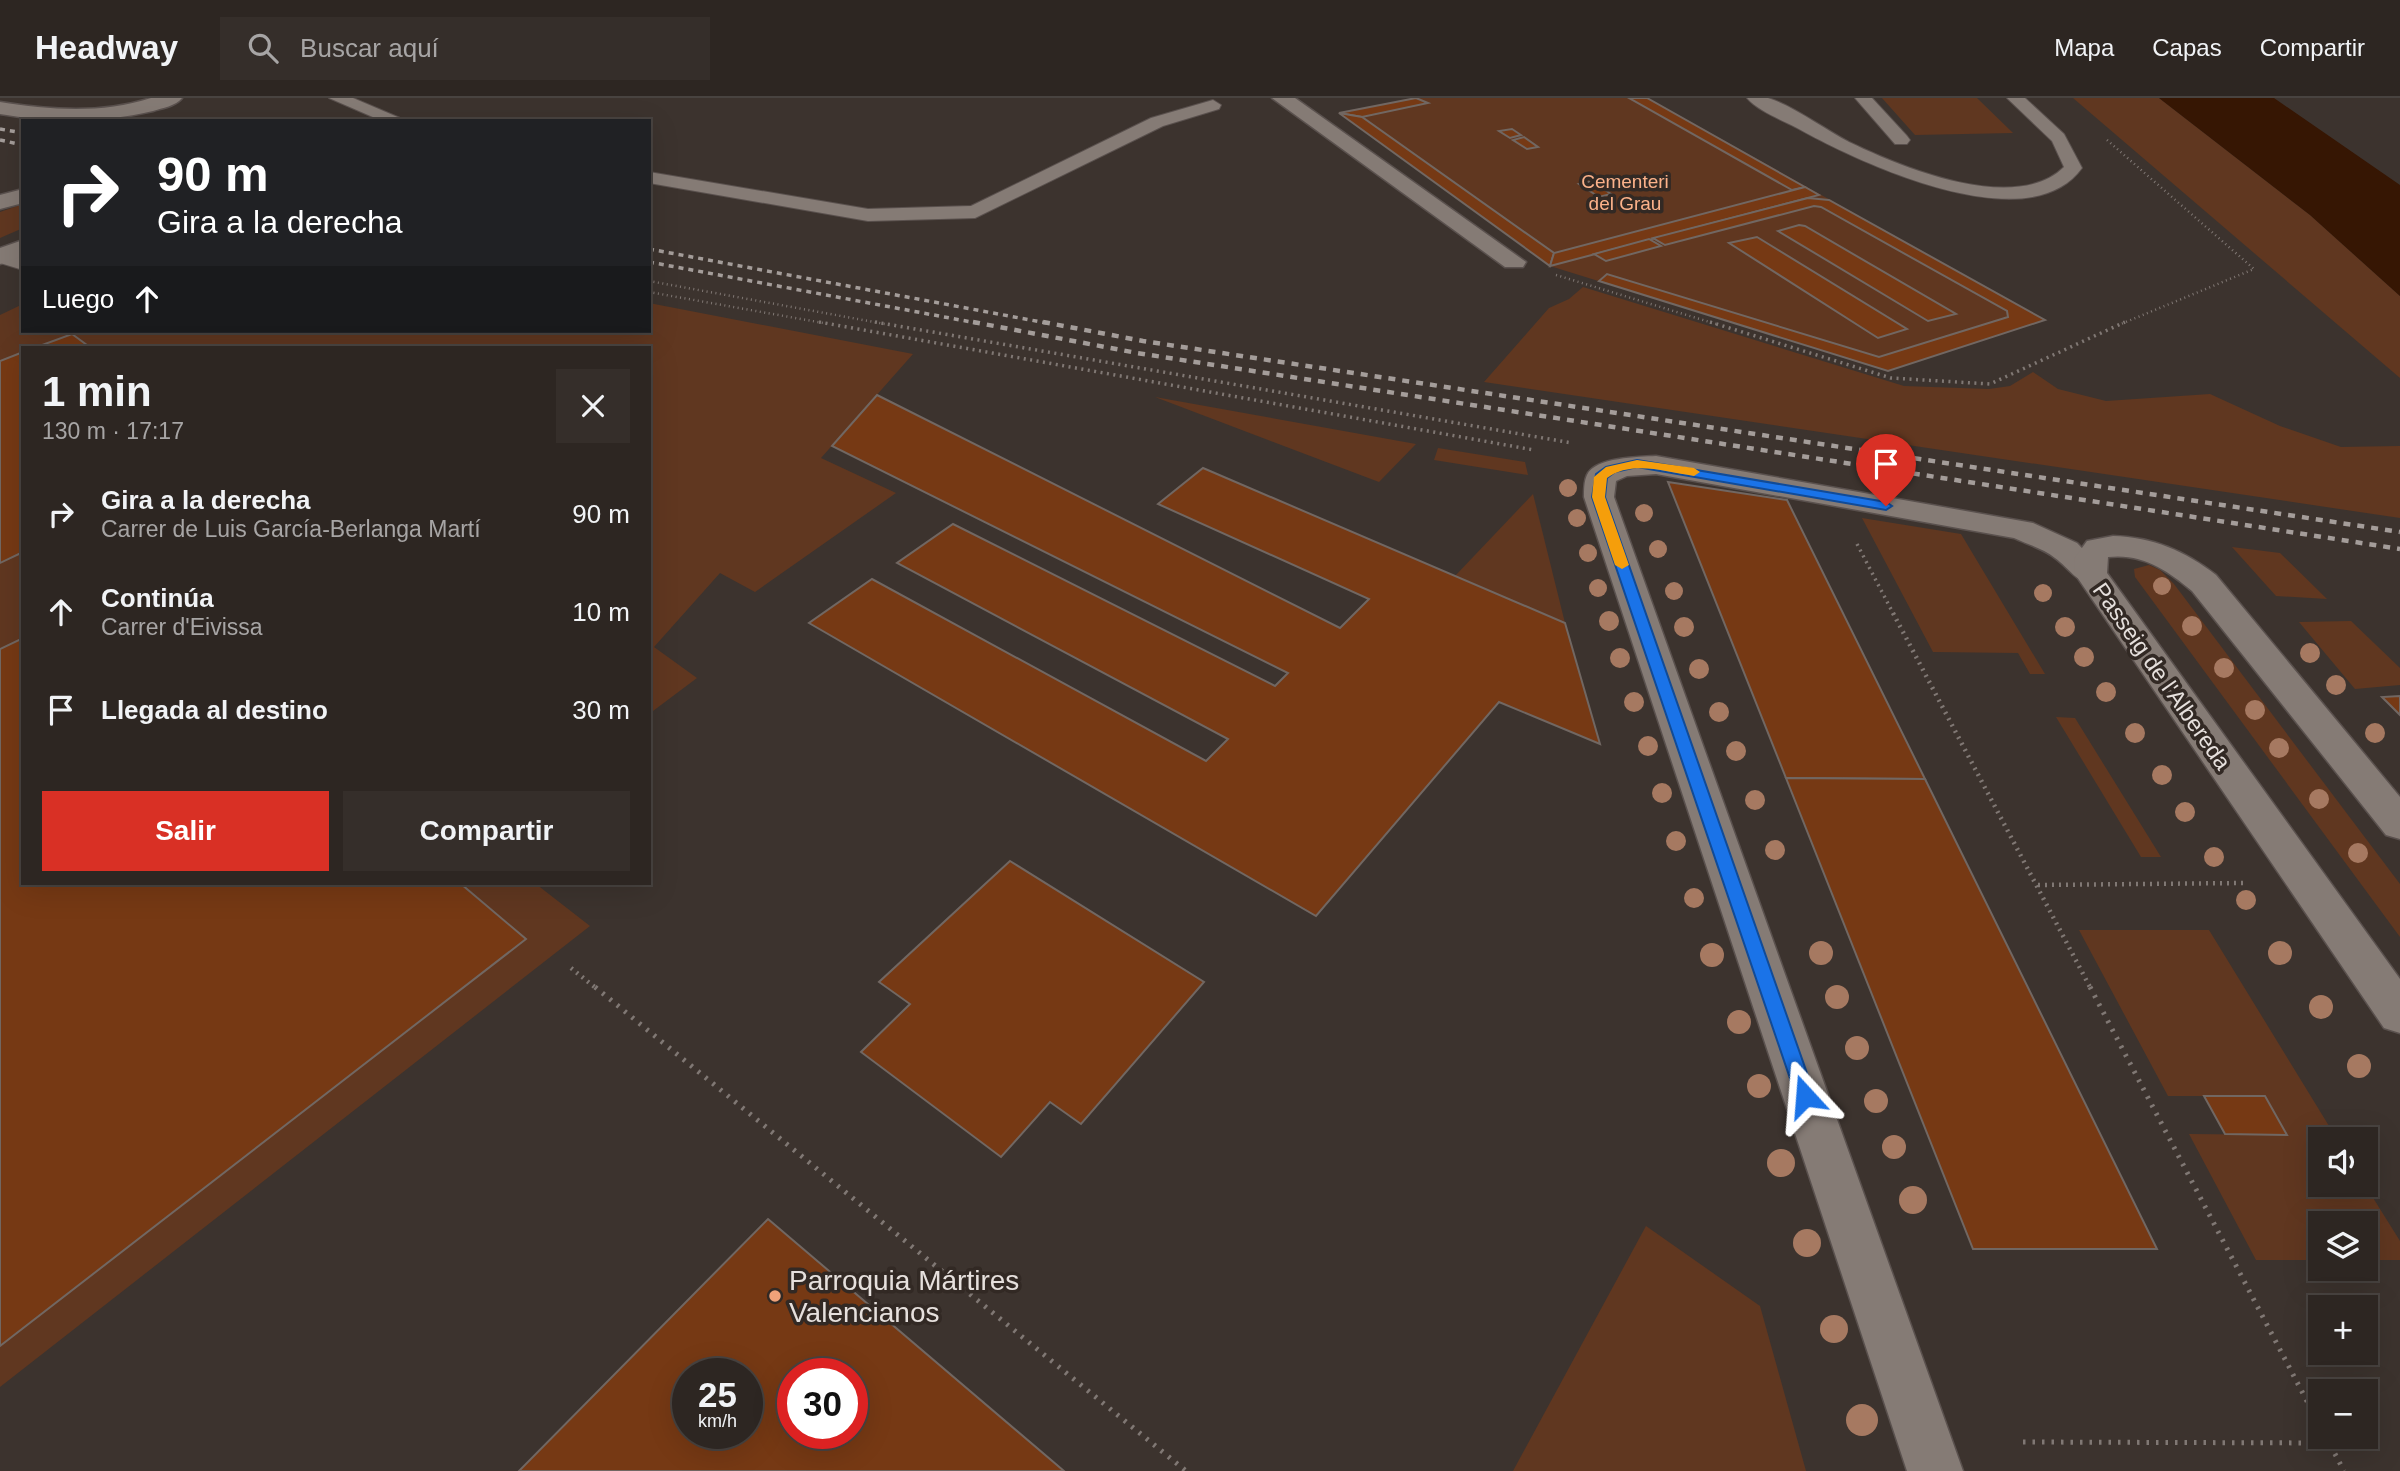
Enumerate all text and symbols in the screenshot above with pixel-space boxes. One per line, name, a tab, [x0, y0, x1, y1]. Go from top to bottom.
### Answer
search box	[220, 17, 710, 80]
text: Headway	[35, 29, 178, 66]
icon: search	[244, 29, 282, 67]
text: Buscar aquí	[300, 33, 439, 63]
text: Mapa	[2054, 34, 2114, 61]
text: Capas	[2152, 34, 2222, 61]
text: Compartir	[2260, 34, 2365, 61]
icon: right	[42, 147, 133, 238]
text: 90 m	[157, 147, 269, 201]
park label: Cementeri del Grau	[1581, 171, 1669, 214]
text: Gira a la derecha	[157, 204, 402, 240]
icon: ahead	[128, 280, 166, 318]
text: Luego	[42, 284, 114, 314]
text: 1 min	[42, 368, 152, 415]
button: close	[556, 369, 630, 443]
text: 130 m · 17:17	[42, 418, 184, 444]
pin	[1856, 434, 1916, 506]
icon: arrive	[1867, 445, 1905, 483]
text: Gira a la derecha	[101, 485, 311, 515]
icon: right	[42, 495, 80, 533]
text: 90 m	[572, 499, 630, 529]
text: Carrer de Luis García-Berlanga Martí	[101, 516, 481, 542]
street label: Passeig de l'Albereda	[2088, 578, 2236, 774]
text: Continúa	[101, 583, 214, 613]
icon: ahead	[42, 593, 80, 631]
text: 10 m	[572, 597, 630, 627]
text: Carrer d'Eivissa	[101, 614, 263, 640]
icon: arrive	[42, 691, 80, 729]
text: Llegada al destino	[101, 695, 328, 725]
text: 30 m	[572, 695, 630, 725]
button: Salir	[42, 791, 329, 871]
button: Compartir	[343, 791, 630, 871]
position arrow	[1768, 1059, 1842, 1133]
map controls	[2308, 1127, 2378, 1449]
button: sound	[2308, 1127, 2378, 1197]
button: layers	[2308, 1211, 2378, 1281]
place label: Parroquia Mártires Valencianos	[789, 1265, 1019, 1328]
marker: Parroquia Mártires Valencianos	[767, 1288, 783, 1304]
button: +	[2308, 1295, 2378, 1365]
speed limit sign: 30	[777, 1358, 868, 1449]
text: 25	[698, 1375, 737, 1414]
button: −	[2308, 1379, 2378, 1449]
text: km/h	[698, 1411, 737, 1431]

